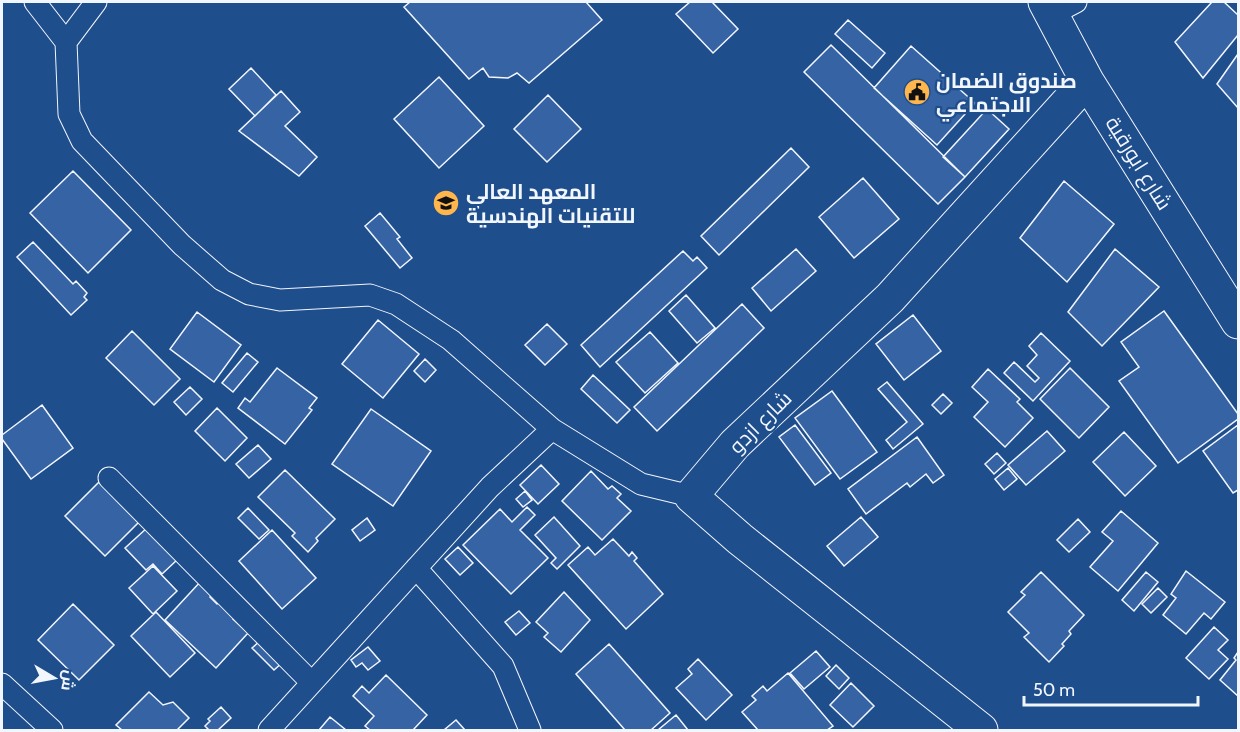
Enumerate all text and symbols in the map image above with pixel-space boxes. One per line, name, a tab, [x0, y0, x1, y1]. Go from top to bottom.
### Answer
place label: صندوق الضمان الاجتماعي	[936, 68, 1077, 122]
public building icon: صندوق الضمان الاجتماعي	[902, 77, 932, 107]
street label: شارع ابورقية	[1099, 112, 1178, 215]
place label: المعهد العالي للتقنيات الهندسية	[466, 179, 635, 229]
school or university icon: المعهد العالي للتقنيات الهندسية	[431, 188, 461, 218]
street label: شارع ازدو	[724, 386, 798, 460]
north arrow	[24, 648, 84, 708]
text: ش	[57, 669, 79, 692]
scale bar	[1024, 669, 1198, 707]
text: 50 m	[1033, 679, 1075, 701]

